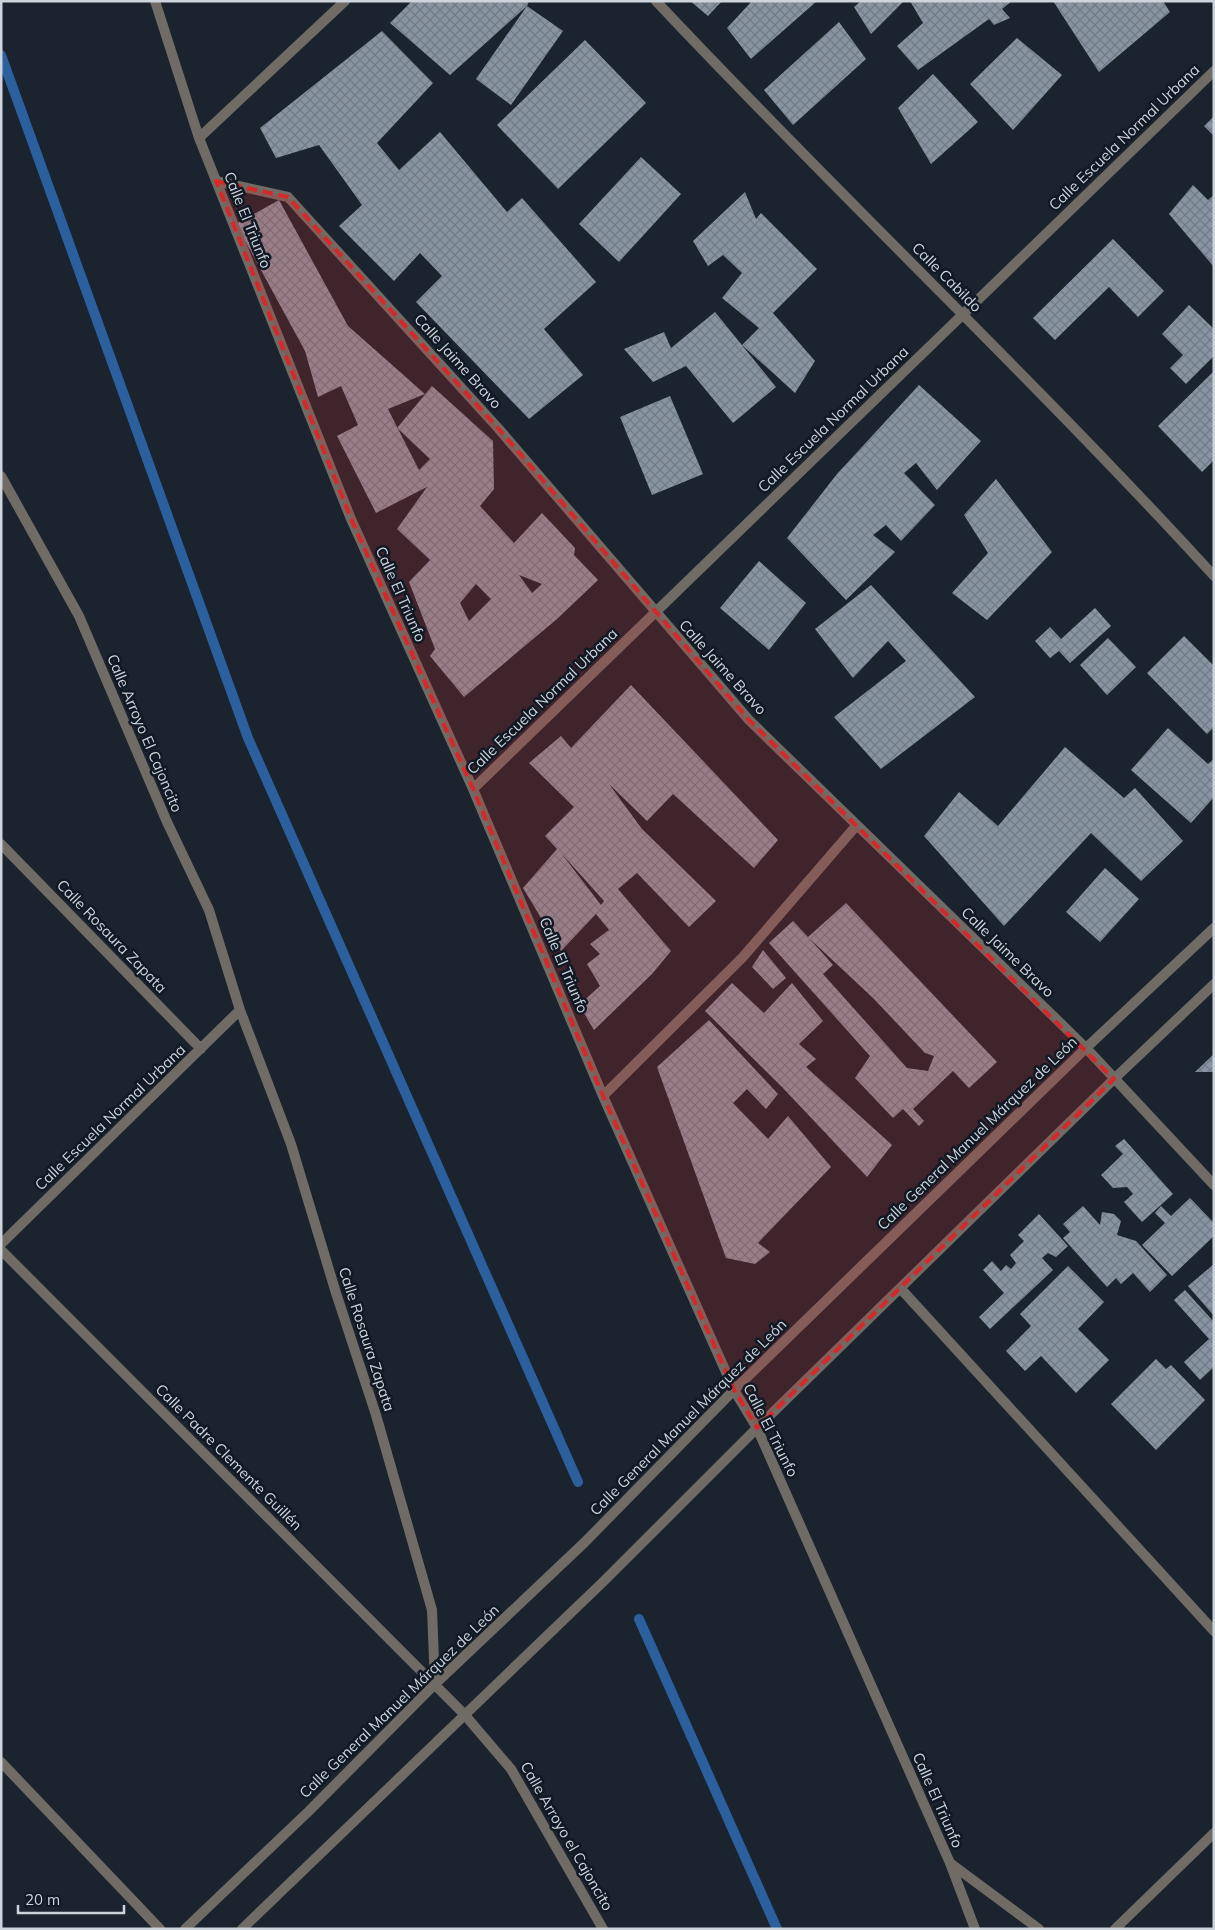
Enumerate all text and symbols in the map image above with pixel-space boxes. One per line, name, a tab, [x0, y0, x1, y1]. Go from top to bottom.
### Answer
street label: Calle Escuela Normal Urbana	[1045, 60, 1203, 214]
street label: Calle El Triunfo	[220, 169, 276, 271]
street label: Calle Cabildo	[908, 238, 986, 316]
street label: Calle Jaime Bravo	[410, 309, 506, 413]
street label: Calle Escuela Normal Urbana	[754, 342, 912, 496]
street label: Calle El Triunfo	[372, 543, 430, 645]
street label: Calle Jaime Bravo	[675, 615, 771, 719]
street label: Calle Escuela Normal Urbana	[463, 624, 621, 778]
street label: Calle Arroyo El Cajoncito	[103, 651, 187, 815]
street label: Calle Rosaura Zapata	[53, 875, 171, 997]
street label: Calle Jaime Bravo	[958, 903, 1058, 1001]
street label: Calle El Triunfo	[535, 914, 593, 1016]
street label: Calle General Manuel Márquez de León	[873, 1032, 1081, 1234]
street label: Calle Escuela Normal Urbana	[31, 1040, 189, 1194]
street label: Calle Rosaura Zapata	[335, 1265, 399, 1413]
street label: Calle General Manuel Márquez de León	[586, 1315, 790, 1519]
street label: Calle Padre Clemente Guillén	[152, 1380, 306, 1534]
street label: Calle El Triunfo	[739, 1380, 803, 1480]
street label: Calle General Manuel Márquez de León	[295, 1600, 503, 1802]
street label: Calle El Triunfo	[909, 1749, 967, 1851]
street label: Calle Arroyo el Cajoncito	[516, 1758, 618, 1914]
scale bar	[18, 1882, 124, 1914]
text: 20 m	[25, 1890, 60, 1909]

